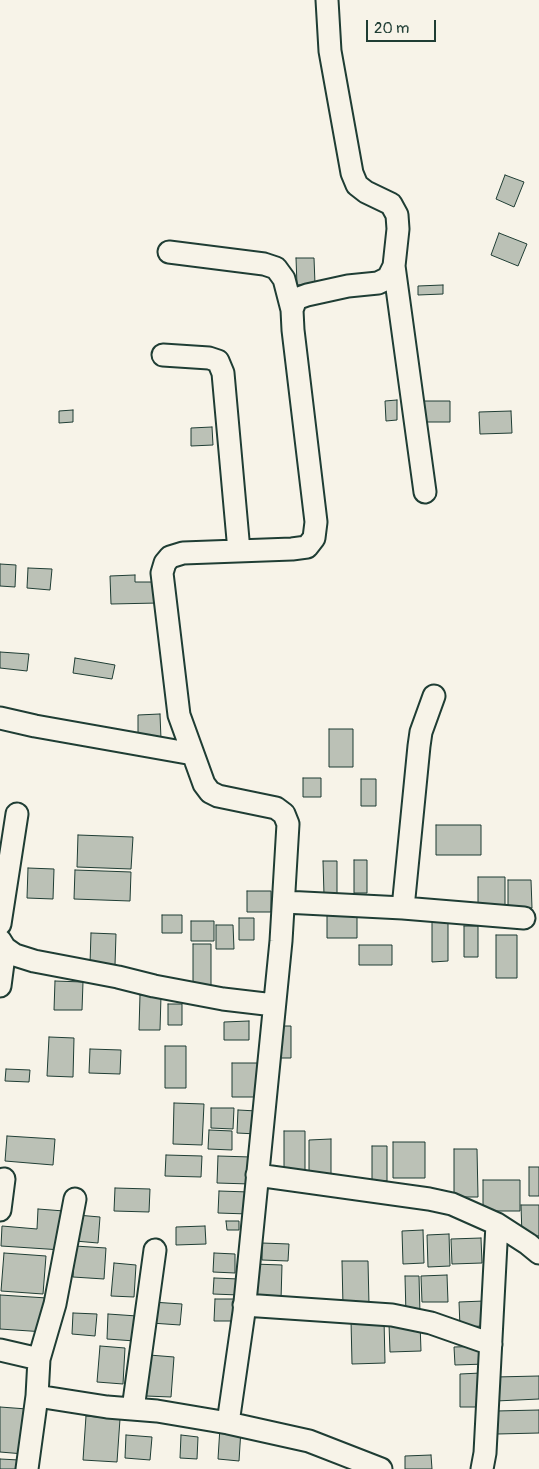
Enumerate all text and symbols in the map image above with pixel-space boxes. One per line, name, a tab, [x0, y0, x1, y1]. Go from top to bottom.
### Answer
scale bar	[369, 10, 439, 42]
text: 20 m	[374, 19, 409, 38]

